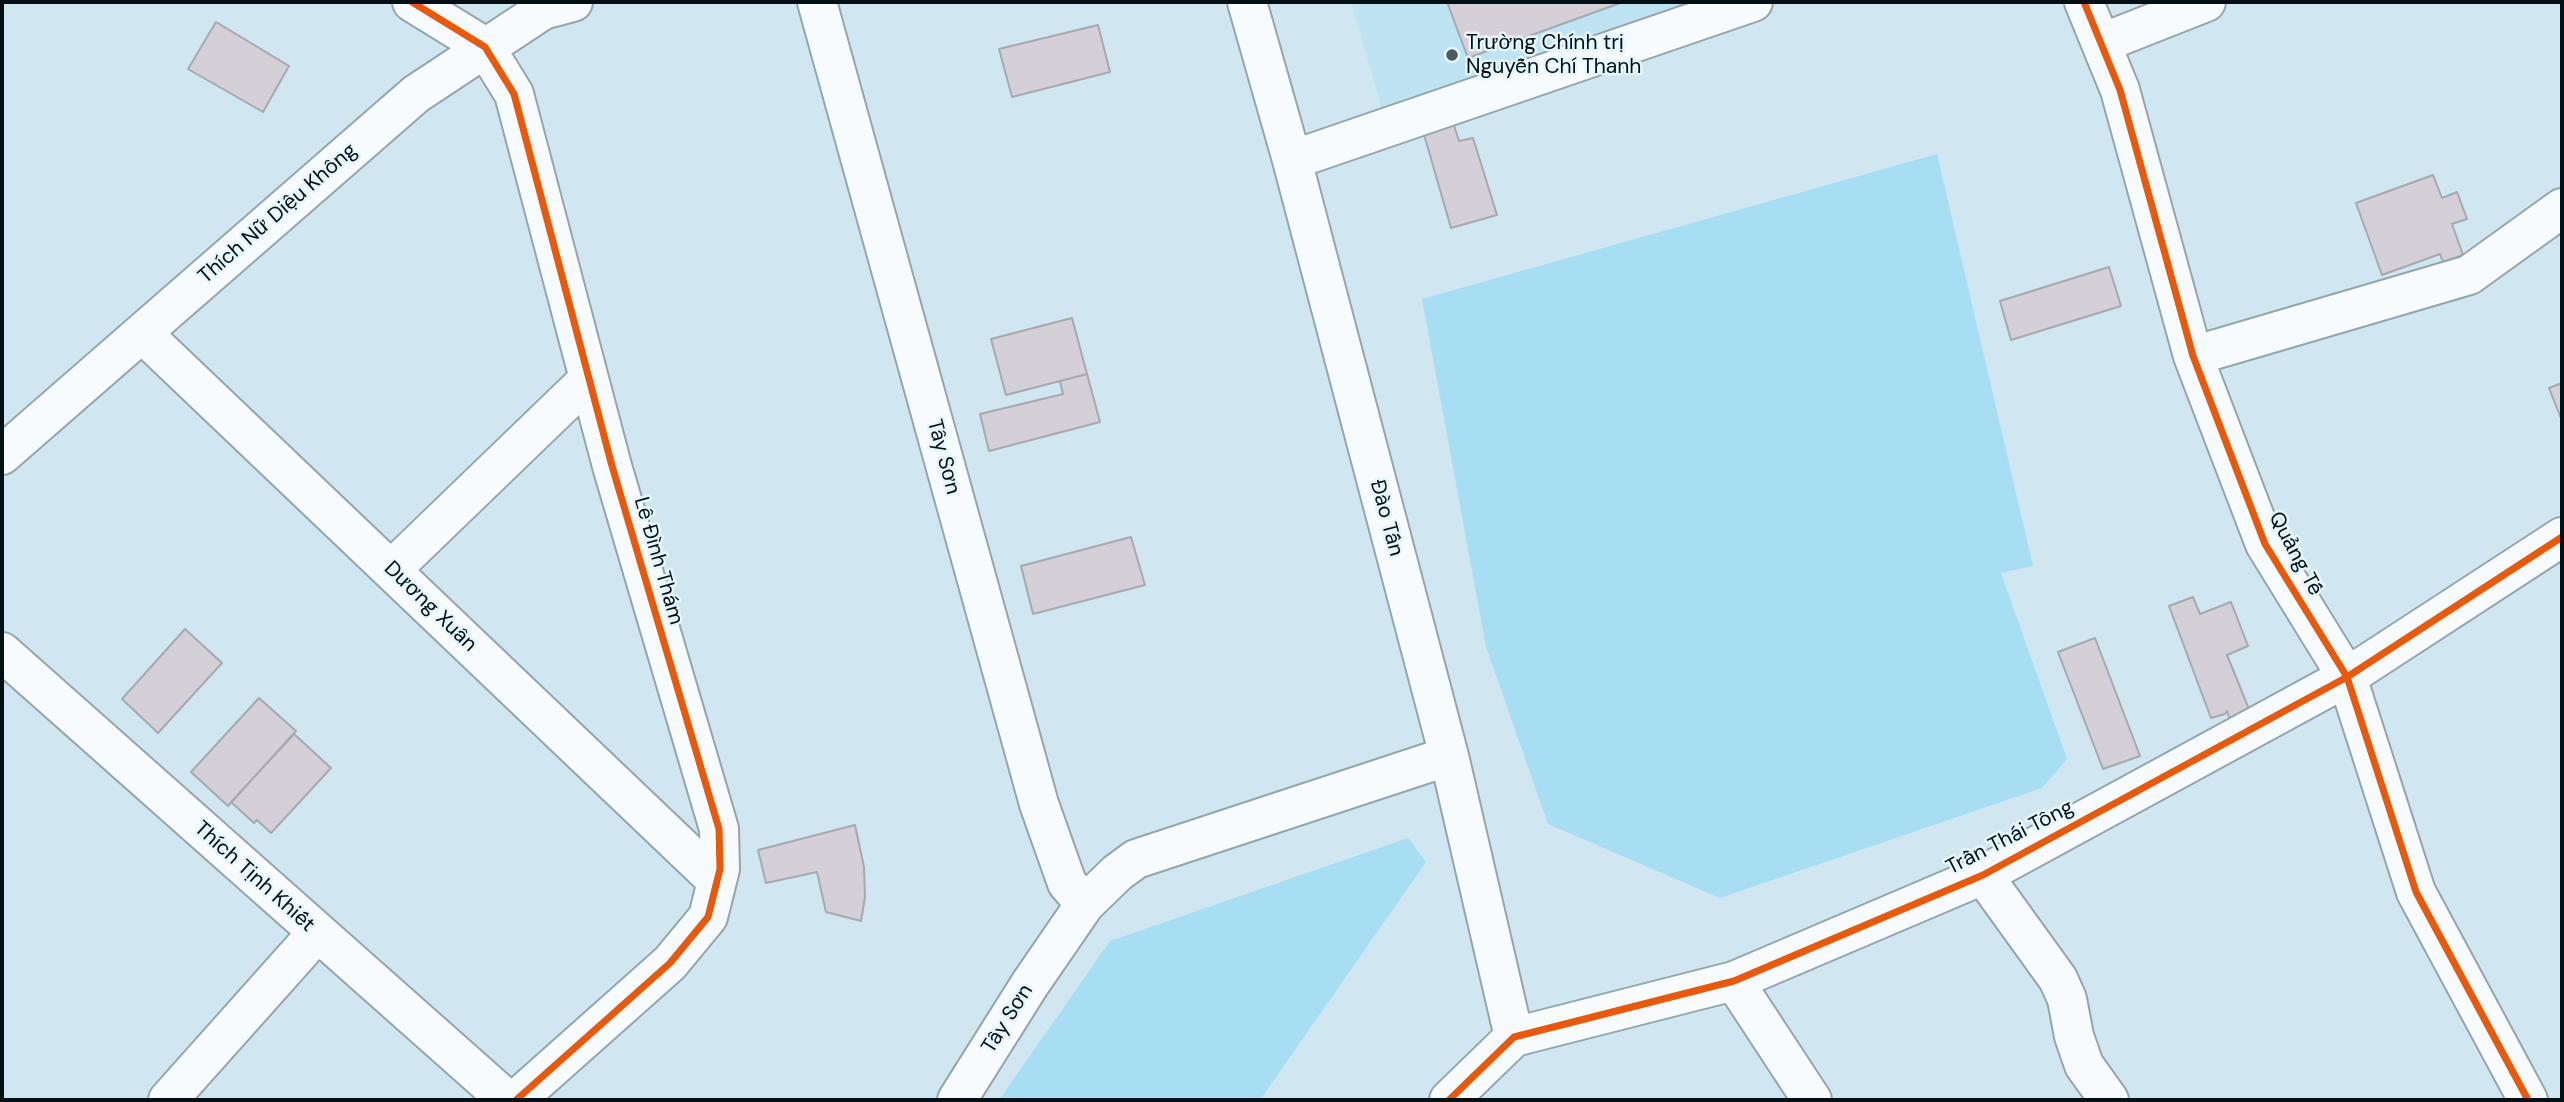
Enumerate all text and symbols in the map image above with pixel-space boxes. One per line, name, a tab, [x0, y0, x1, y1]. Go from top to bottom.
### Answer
place label: Trường Chính trị Nguyễn Chí Thanh	[1466, 30, 1641, 80]
marker: Trường Chính trị Nguyễn Chí Thanh	[1444, 47, 1460, 63]
street label: Thích Nữ Diệu Không	[194, 138, 362, 290]
street label: Tây Sơn	[921, 417, 965, 497]
street label: Đào Tấn	[1364, 477, 1408, 559]
street label: Lê Đình Thám	[628, 494, 688, 628]
street label: Quảng Tế	[2262, 508, 2328, 600]
street label: Dương Xuân	[378, 556, 482, 658]
street label: Trần Thái Tông	[1942, 795, 2078, 881]
street label: Thích Tịnh Khiết	[189, 816, 319, 938]
street label: Tây Sơn	[977, 980, 1039, 1058]

